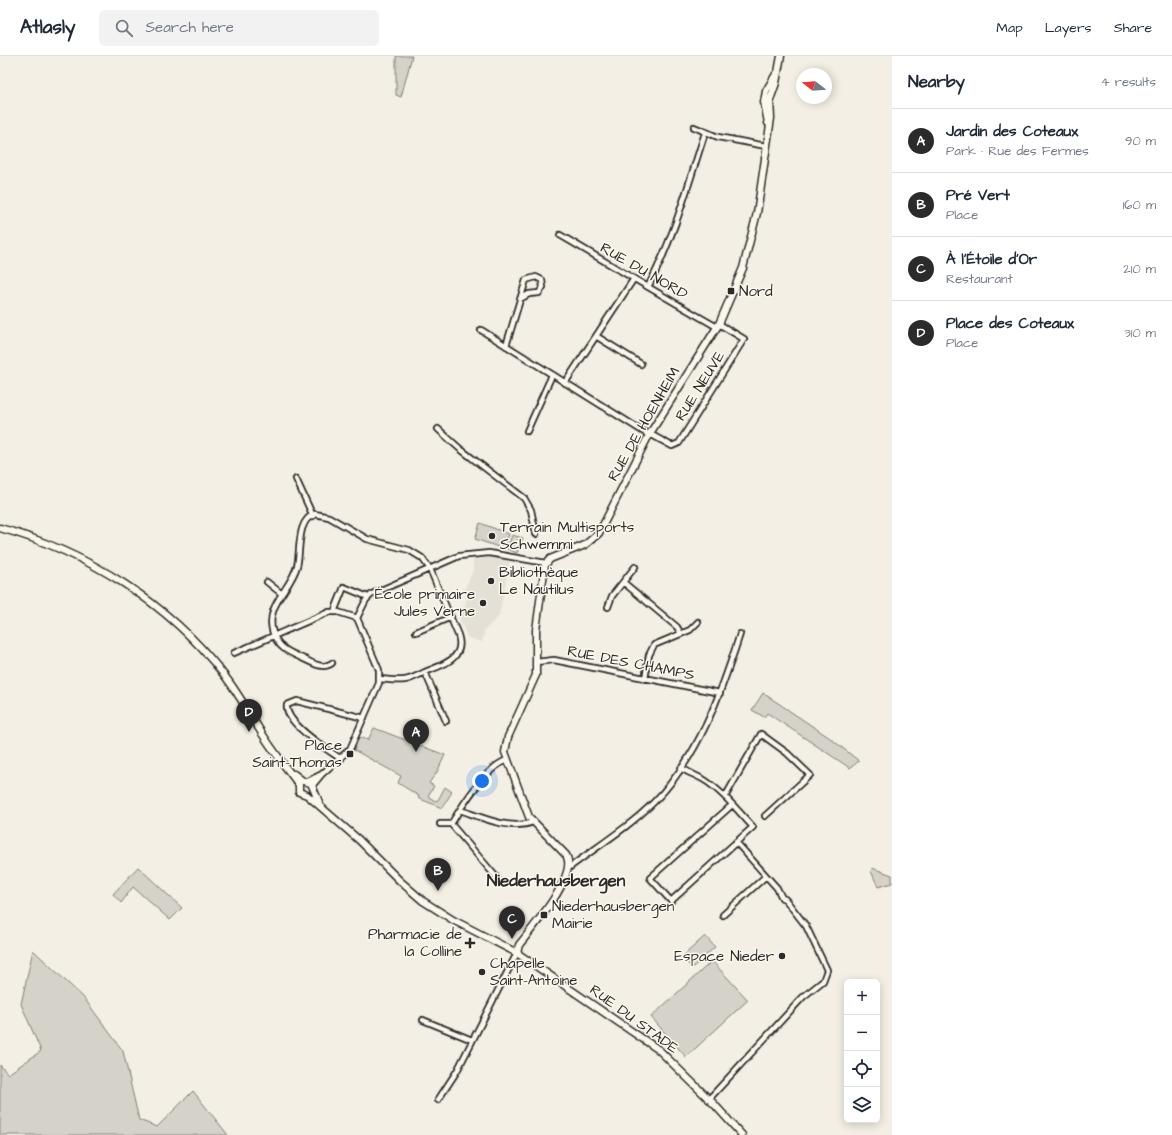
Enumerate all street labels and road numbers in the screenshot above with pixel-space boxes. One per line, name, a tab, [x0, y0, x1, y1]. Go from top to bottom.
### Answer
street label: RUE DU NORD	[596, 237, 692, 305]
street label: RUE NEUVE	[670, 347, 730, 425]
street label: RUE DE HOENHEIM	[603, 363, 685, 485]
street label: RUE DES CHAMPS	[566, 640, 697, 686]
street label: RUE DU STADE	[585, 980, 683, 1059]

